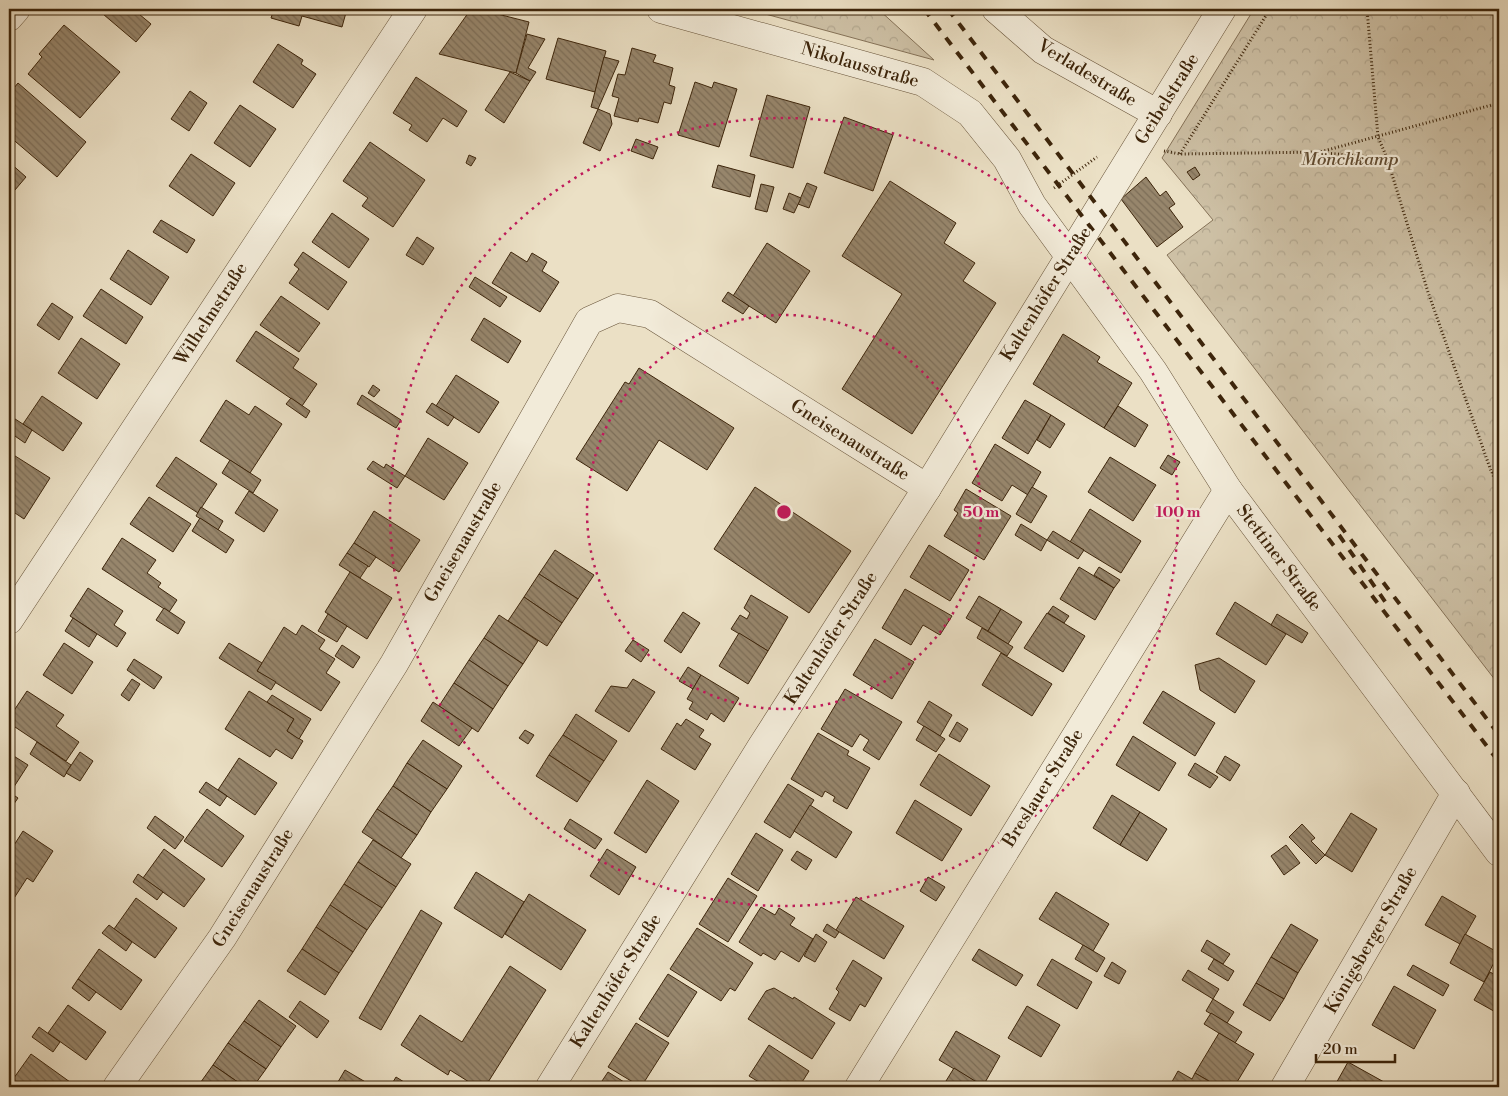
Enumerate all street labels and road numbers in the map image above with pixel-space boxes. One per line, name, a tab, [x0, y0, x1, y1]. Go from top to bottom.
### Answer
street label: Verladestraße	[1032, 34, 1141, 112]
street label: Nikolausstraße	[798, 37, 922, 93]
street label: Geibelstraße	[1130, 49, 1204, 149]
street label: Kaltenhöfer Straße	[995, 222, 1097, 366]
street label: Wilhelmstraße	[169, 258, 253, 371]
street label: Gneisenaustraße	[786, 394, 914, 486]
street label: Gneisenaustraße	[419, 477, 507, 607]
street label: Stettiner Straße	[1231, 500, 1327, 616]
street label: Kaltenhöfer Straße	[779, 567, 883, 709]
street label: Breslauer Straße	[997, 725, 1089, 852]
street label: Gneisenaustraße	[207, 824, 299, 952]
street label: Königsberger Straße	[1319, 862, 1423, 1018]
street label: Kaltenhöfer Straße	[565, 909, 667, 1053]

